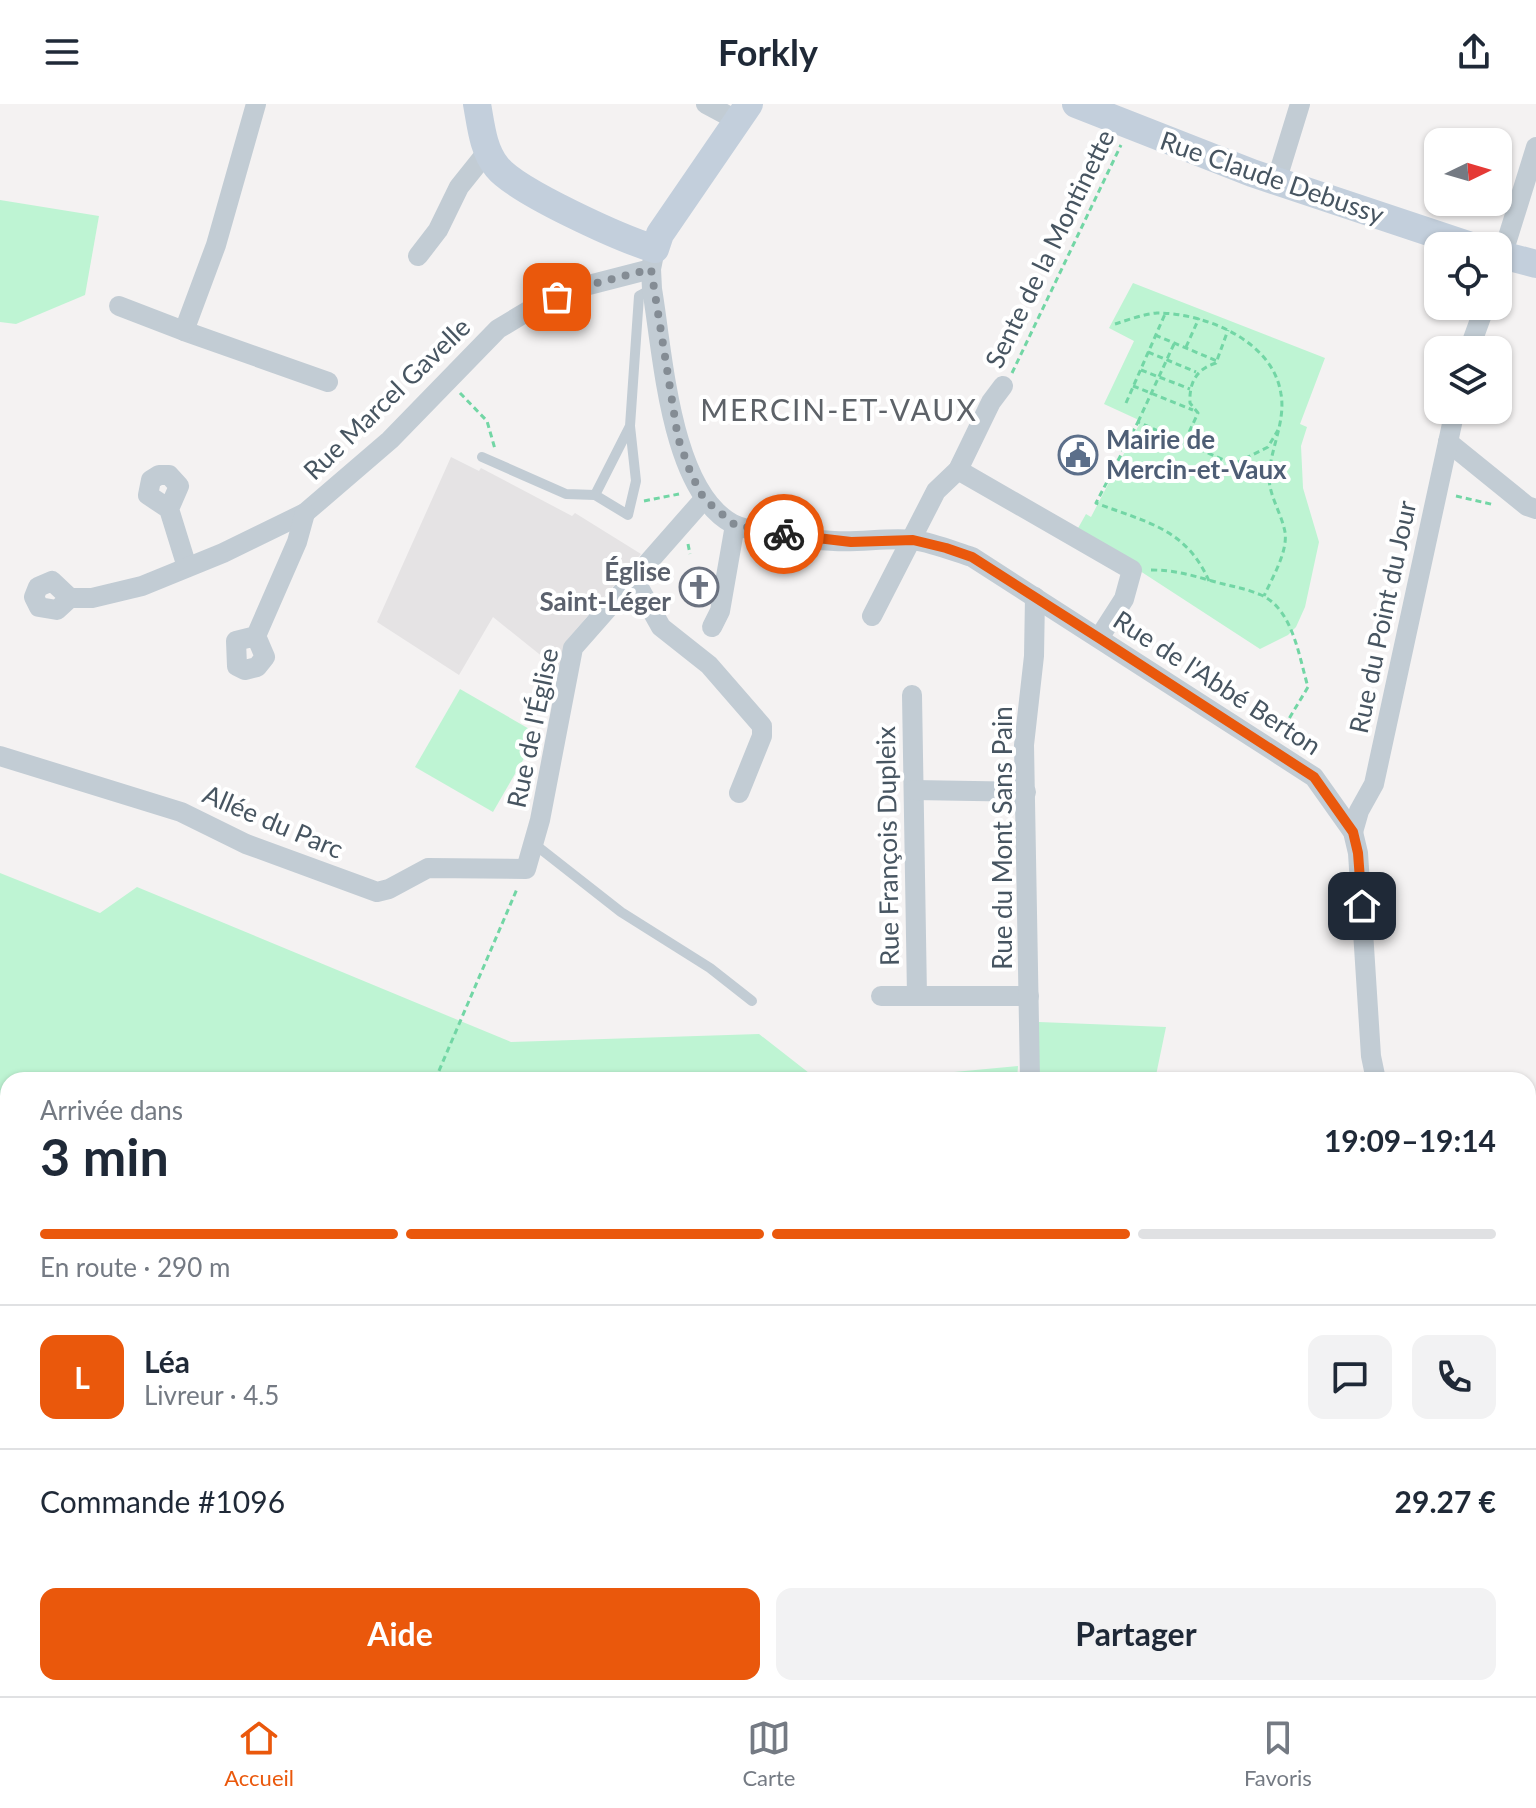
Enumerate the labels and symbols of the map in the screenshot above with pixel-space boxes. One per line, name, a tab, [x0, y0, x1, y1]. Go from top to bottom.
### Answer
street label: Sente de la Montinette	[978, 124, 1121, 373]
street label: Rue Claude Debussy	[1156, 124, 1389, 231]
north arrow	[1424, 128, 1512, 216]
pin	[523, 263, 591, 331]
street label: Rue Marcel Gavelle	[296, 311, 476, 486]
district label: MERCIN-ET-VAUX	[700, 391, 978, 427]
place label: Mairie de Mercin-et-Vaux	[1106, 423, 1287, 485]
public building icon: Mairie de Mercin-et-Vaux	[1057, 434, 1099, 476]
courier	[744, 494, 824, 574]
street label: Rue du Point du Jour	[1342, 497, 1422, 736]
place label: Église Saint-Léger	[539, 555, 671, 617]
church icon: Église Saint-Léger	[678, 566, 720, 608]
street label: Rue de l'Abbé Berton	[1108, 603, 1327, 761]
street label: Rue de l'Église	[499, 645, 565, 811]
street label: Rue du Mont Sans Pain	[986, 706, 1018, 970]
street label: Rue François Dupleix	[869, 726, 905, 966]
street label: Allée du Parc	[199, 777, 348, 865]
pin	[1328, 872, 1396, 940]

